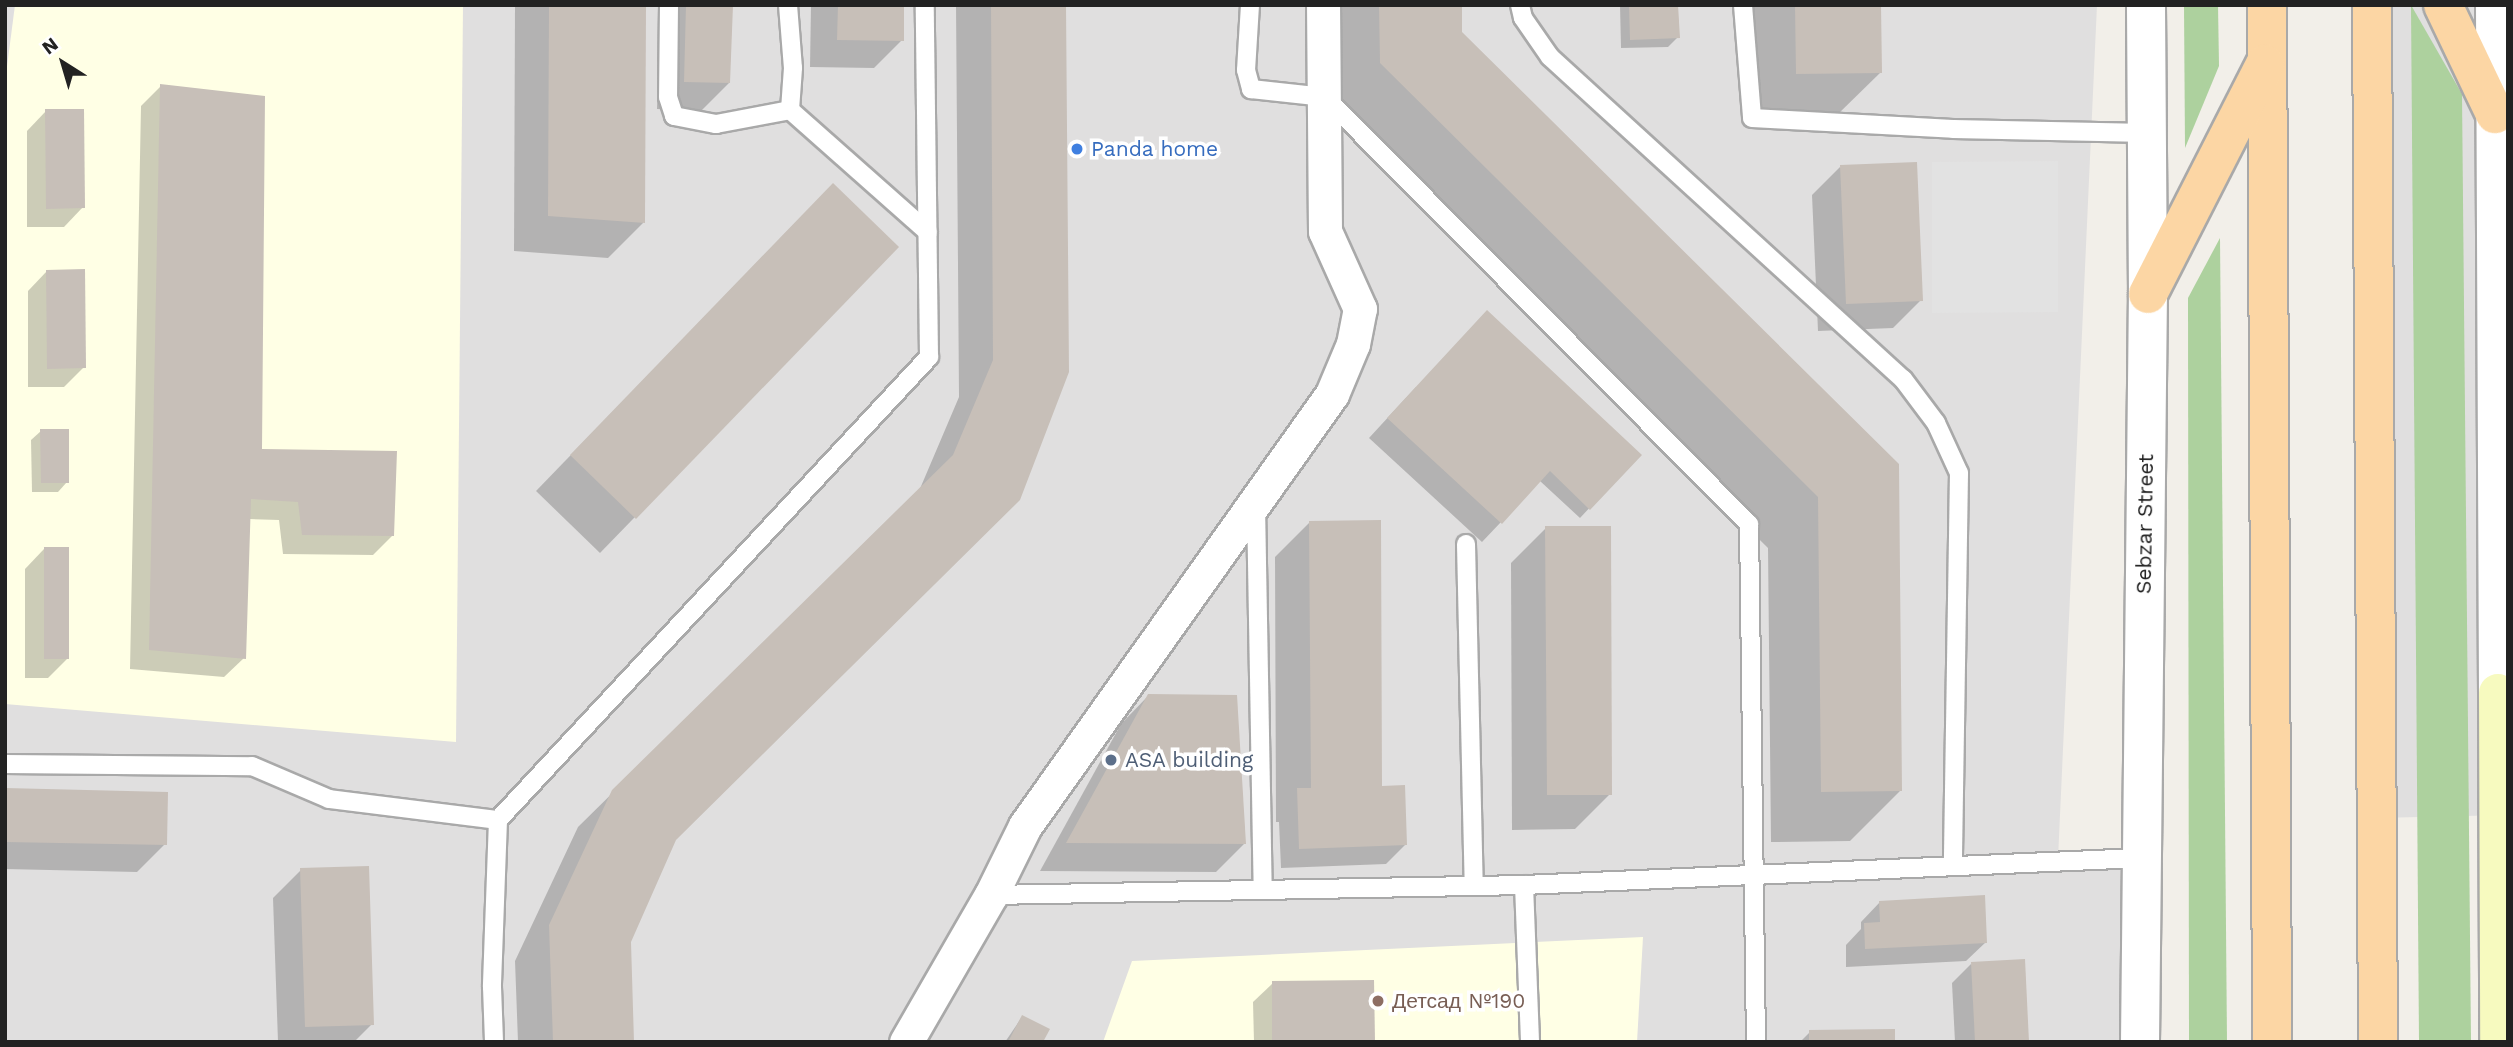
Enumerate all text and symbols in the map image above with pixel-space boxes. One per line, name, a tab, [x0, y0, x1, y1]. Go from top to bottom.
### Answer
north arrow	[28, 28, 98, 98]
text: N	[38, 32, 63, 59]
place label: Panda home	[1091, 136, 1219, 162]
marker: Panda home	[1069, 141, 1085, 157]
street label: Sebzar Street	[2131, 453, 2159, 595]
place label: ASA building	[1125, 747, 1254, 773]
marker: ASA building	[1103, 752, 1119, 768]
place label: Детсад №190	[1392, 988, 1525, 1014]
marker: Детсад №190	[1370, 993, 1386, 1009]

